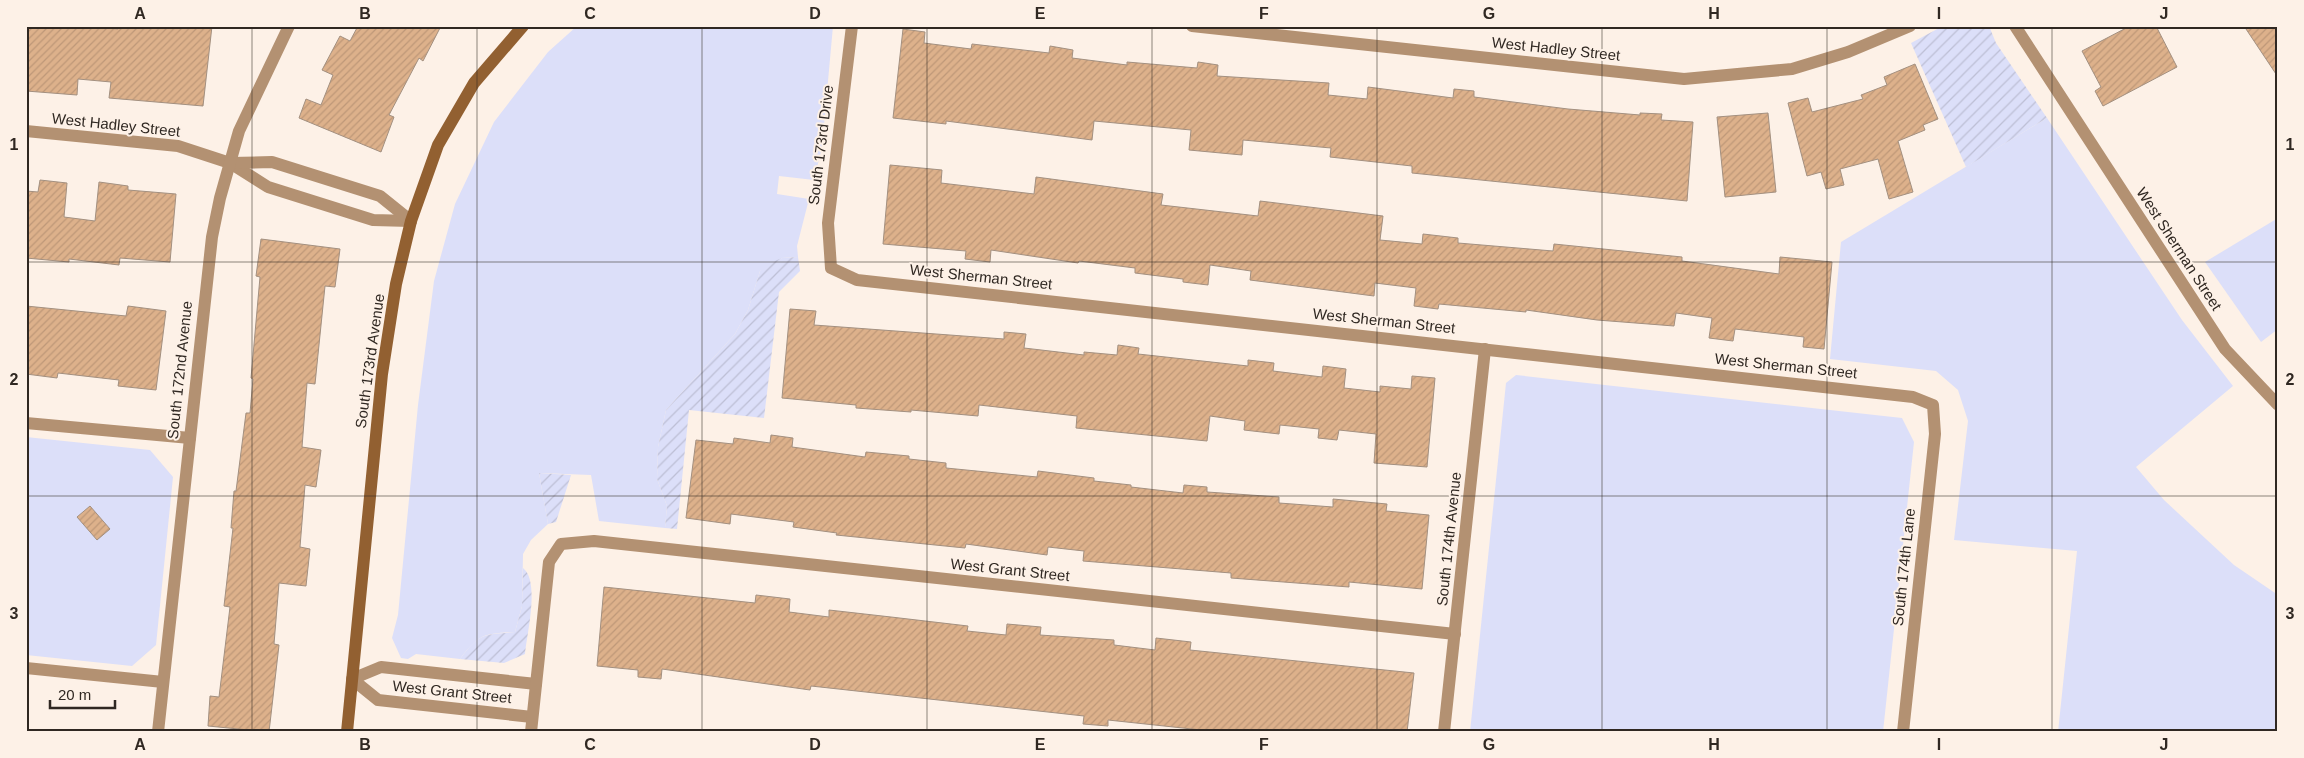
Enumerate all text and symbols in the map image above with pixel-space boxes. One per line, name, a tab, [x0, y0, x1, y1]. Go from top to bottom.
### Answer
text: A	[134, 5, 146, 22]
text: B	[359, 5, 371, 22]
text: C	[584, 5, 596, 22]
text: D	[809, 5, 821, 22]
text: E	[1035, 5, 1046, 22]
text: F	[1259, 5, 1269, 22]
text: G	[1483, 5, 1495, 22]
text: H	[1708, 5, 1720, 22]
text: I	[1937, 5, 1941, 22]
text: J	[2160, 5, 2168, 22]
street label: West Hadley Street	[1491, 33, 1622, 64]
street label: South 173rd Drive	[805, 84, 836, 206]
street label: West Hadley Street	[51, 109, 182, 140]
text: 1	[10, 136, 19, 153]
text: 1	[2286, 136, 2295, 153]
street label: West Sherman Street	[2133, 184, 2226, 314]
street label: West Sherman Street	[909, 261, 1054, 293]
street label: South 173rd Avenue	[352, 293, 387, 429]
street label: South 172nd Avenue	[164, 300, 195, 440]
street label: West Sherman Street	[1312, 305, 1457, 337]
street label: West Sherman Street	[1714, 350, 1859, 382]
text: 2	[10, 371, 19, 388]
text: 2	[2286, 371, 2295, 388]
street label: South 174th Avenue	[1433, 471, 1464, 607]
street label: South 174th Lane	[1889, 507, 1918, 627]
street label: West Grant Street	[950, 555, 1071, 584]
text: 3	[10, 605, 19, 622]
text: 3	[2286, 605, 2295, 622]
street label: West Grant Street	[392, 677, 513, 706]
scale bar	[50, 678, 115, 710]
text: 20 m	[58, 686, 91, 703]
text: A	[134, 736, 146, 753]
text: B	[359, 736, 371, 753]
text: C	[584, 736, 596, 753]
text: D	[809, 736, 821, 753]
text: E	[1035, 736, 1046, 753]
text: F	[1259, 736, 1269, 753]
text: G	[1483, 736, 1495, 753]
text: H	[1708, 736, 1720, 753]
text: I	[1937, 736, 1941, 753]
text: J	[2160, 736, 2168, 753]

